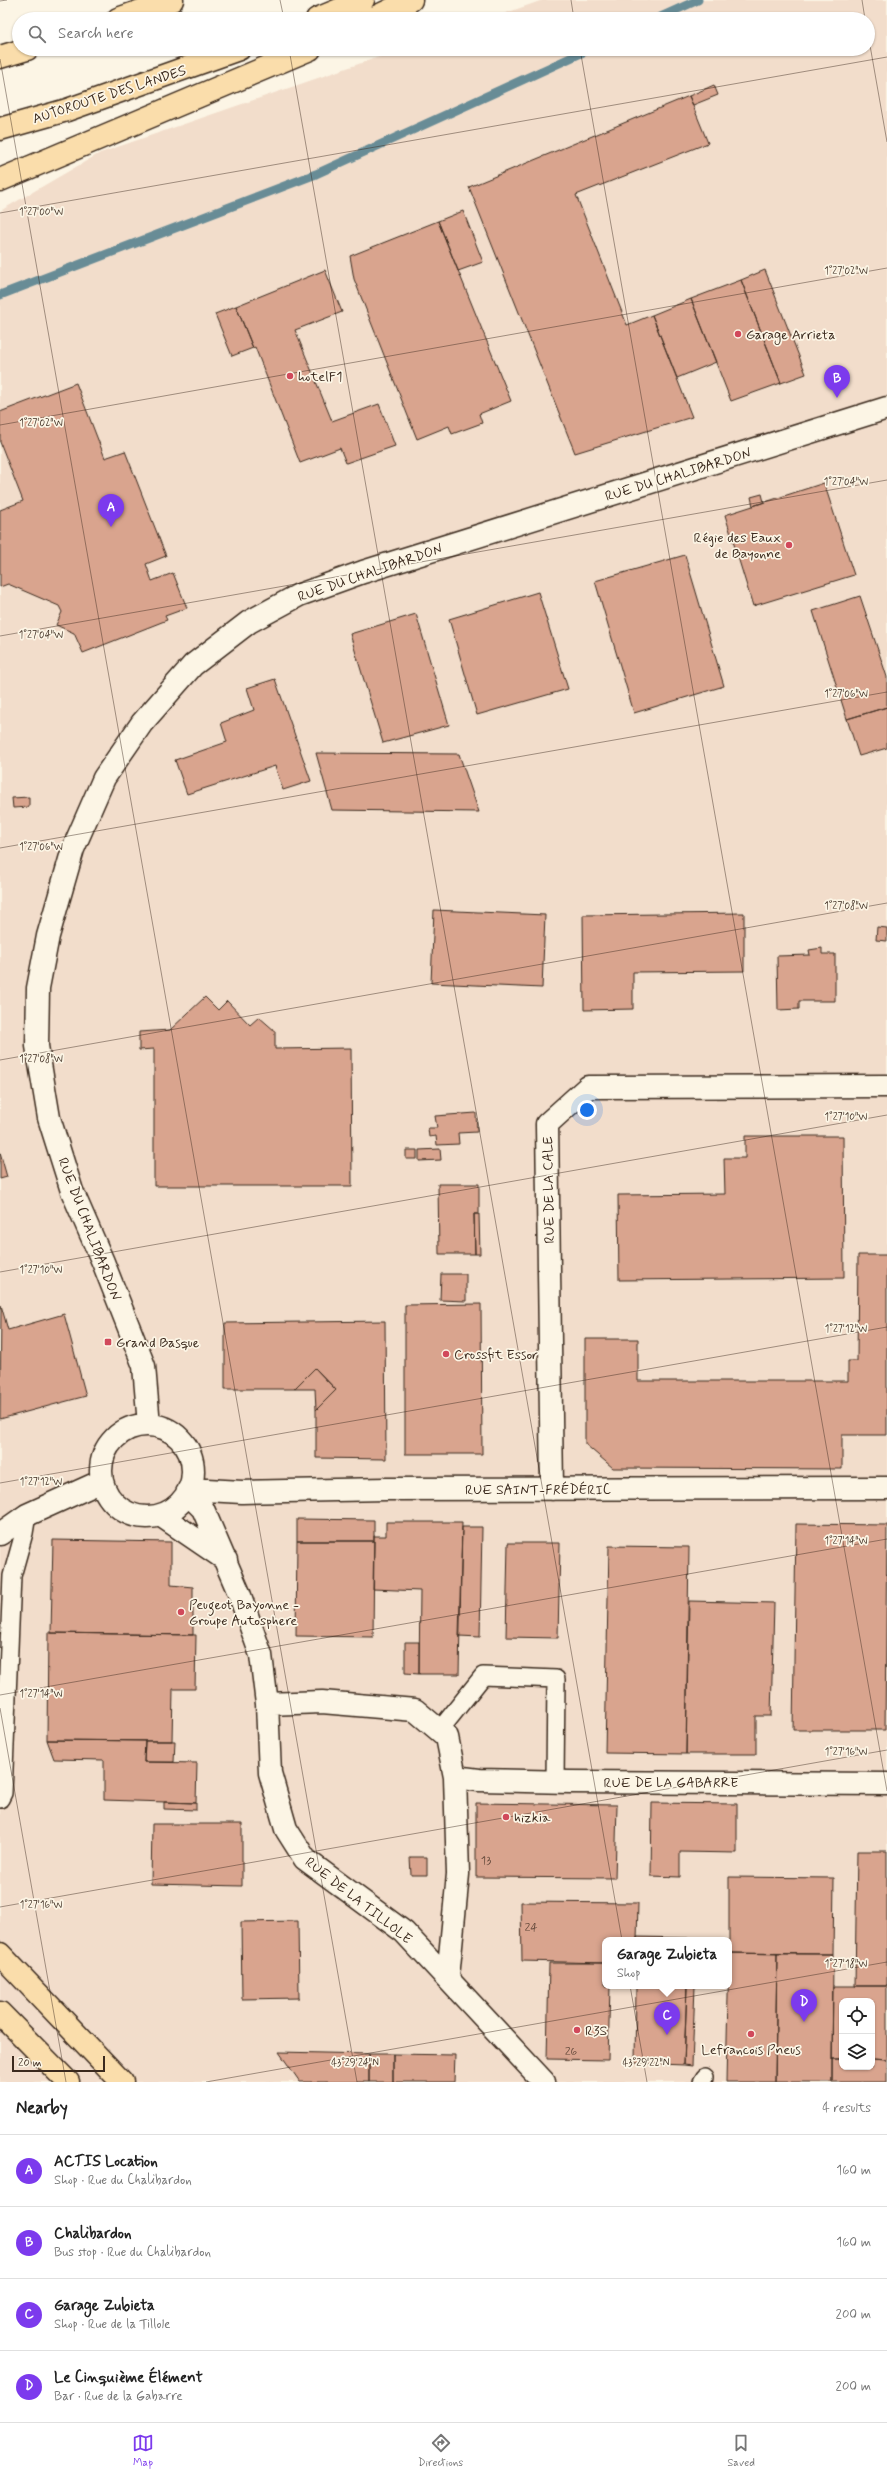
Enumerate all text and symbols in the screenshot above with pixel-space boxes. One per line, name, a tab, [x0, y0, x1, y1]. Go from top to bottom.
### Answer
search box	[12, 12, 875, 56]
icon: search	[26, 23, 48, 45]
text: Search here	[58, 24, 134, 44]
street label: AUTOROUTE DES LANDES	[30, 62, 189, 128]
text: 1°27'00"W	[19, 205, 63, 219]
text: 1°27'02"W	[824, 264, 868, 278]
place label: Garage Arrieta	[746, 326, 835, 345]
marker: Garage Arrieta	[733, 329, 743, 339]
pin: B	[824, 365, 850, 398]
place label: hotelF1	[298, 368, 343, 386]
marker: hotelF1	[285, 371, 295, 381]
text: 1°27'02"W	[19, 416, 63, 430]
street label: RUE DU CHALIBARDON	[603, 444, 754, 506]
text: 1°27'04"W	[824, 475, 868, 489]
pin: A	[98, 494, 124, 527]
place label: Régie des Eaux de Bayonne	[694, 529, 781, 563]
street label: RUE DU CHALIBARDON	[295, 540, 445, 606]
marker: Régie des Eaux de Bayonne	[784, 540, 794, 550]
text: 1°27'04"W	[19, 628, 63, 642]
text: 1°27'06"W	[824, 687, 868, 701]
text: 1°27'06"W	[19, 840, 63, 854]
text: 1°27'08"W	[824, 899, 868, 913]
text: 1°27'08"W	[19, 1052, 63, 1066]
your location	[577, 1100, 597, 1120]
text: 1°27'10"W	[825, 1110, 867, 1124]
street label: RUE DE LA CALE	[539, 1136, 559, 1244]
street label: RUE DU CHALIBARDON	[53, 1155, 125, 1304]
text: 1°27'10"W	[20, 1263, 62, 1277]
text: 1°27'12"W	[825, 1322, 867, 1336]
place label: Grand Basque	[116, 1334, 200, 1352]
marker: Grand Basque	[103, 1337, 113, 1347]
place label: Crossfit Essor	[454, 1346, 538, 1364]
marker: Crossfit Essor	[441, 1349, 451, 1359]
text: 1°27'12"W	[20, 1475, 62, 1489]
street label: RUE SAINT-FRÉDÉRIC	[465, 1481, 611, 1499]
text: 1°27'14"W	[824, 1534, 868, 1548]
place label: Peugeot Bayonne - Groupe Autosphere	[189, 1596, 299, 1630]
marker: Peugeot Bayonne - Groupe Autosphere	[176, 1607, 186, 1617]
text: 1°27'14"W	[19, 1687, 63, 1701]
text: 1°27'16"W	[825, 1745, 867, 1759]
street label: RUE DE LA GABARRE	[604, 1774, 738, 1792]
place label: hizkia	[514, 1809, 551, 1827]
marker: hizkia	[501, 1812, 511, 1822]
street label: RUE DE LA TILLOLE	[301, 1853, 416, 1948]
house number: 13	[481, 1853, 491, 1869]
text: 1°27'16"W	[20, 1898, 62, 1912]
house number: 24	[524, 1920, 538, 1936]
popup	[602, 1937, 732, 1989]
text: Garage Zubieta	[617, 1945, 717, 1965]
text: 1°27'18"W	[825, 1957, 867, 1971]
text: Shop	[617, 1965, 641, 1982]
pin: D	[791, 1989, 817, 2022]
map controls	[839, 1998, 875, 2070]
button: locate	[839, 1998, 875, 2034]
pin: C	[654, 2002, 680, 2035]
place label: R3S	[585, 2022, 607, 2040]
marker: R3S	[572, 2025, 582, 2035]
marker: Lefrancois Pneus	[746, 2029, 756, 2039]
button: layers	[839, 2034, 875, 2070]
place label: Lefrancois Pneus	[701, 2041, 801, 2059]
house number: 26	[565, 2044, 578, 2060]
scale bar	[12, 2054, 105, 2073]
text: 20 m	[18, 2056, 41, 2070]
text: 43°29'24"N	[331, 2056, 379, 2070]
text: 43°29'22"N	[623, 2056, 670, 2070]
text: Nearby	[16, 2097, 68, 2119]
text: 4 results	[822, 2100, 871, 2117]
text: ACTIS Location	[54, 2152, 158, 2172]
text: A	[25, 2162, 33, 2179]
text: 160 m	[836, 2162, 871, 2179]
text: Shop · Rue du Chalibardon	[54, 2172, 192, 2189]
text: Chalibardon	[54, 2224, 131, 2244]
text: B	[25, 2234, 33, 2251]
text: 160 m	[836, 2234, 871, 2251]
text: Bus stop · Rue du Chalibardon	[54, 2244, 211, 2261]
text: Garage Zubieta	[54, 2296, 155, 2316]
text: C	[24, 2306, 34, 2323]
text: 200 m	[836, 2306, 871, 2323]
text: Shop · Rue de la Tillole	[54, 2316, 170, 2333]
text: Le Cinquième Élément	[54, 2368, 203, 2388]
text: D	[25, 2378, 33, 2395]
text: 200 m	[836, 2378, 871, 2395]
text: Bar · Rue de la Gabarre	[54, 2388, 183, 2405]
tab: Map	[132, 2432, 154, 2470]
tab: Directions	[418, 2432, 463, 2470]
tab: Saved	[727, 2432, 755, 2470]

